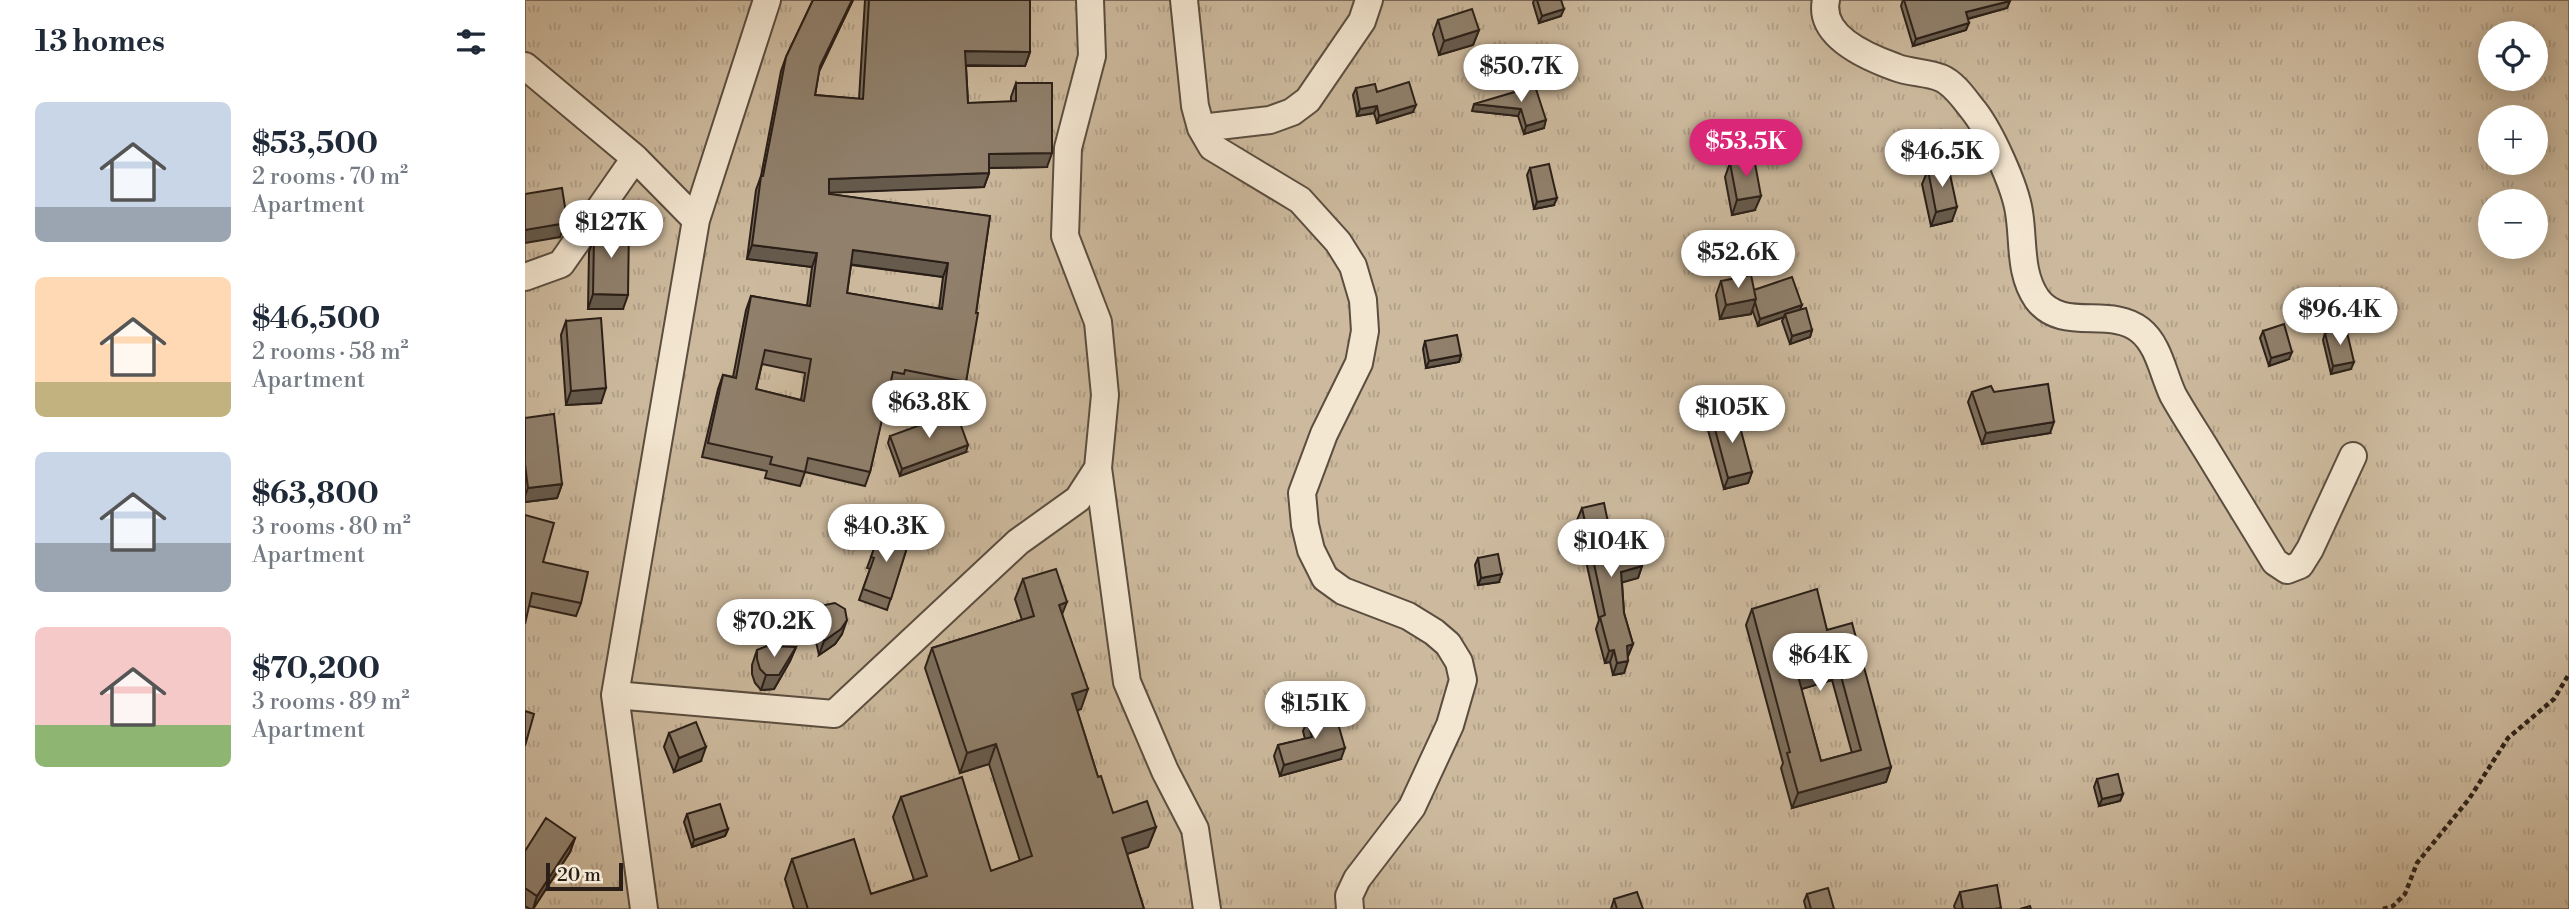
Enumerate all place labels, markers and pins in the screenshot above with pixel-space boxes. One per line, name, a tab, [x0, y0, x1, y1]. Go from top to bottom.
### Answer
pin: $50.7K	[1464, 44, 1578, 104]
pin: $53.5K	[1689, 120, 1803, 179]
pin: $46.5K	[1885, 130, 1999, 189]
pin: $127K	[562, 201, 660, 260]
pin: $52.6K	[1681, 230, 1795, 290]
pin: $96.4K	[2283, 288, 2397, 347]
pin: $63.8K	[872, 380, 986, 440]
pin: $105K	[1683, 386, 1781, 445]
pin: $40.3K	[829, 504, 943, 564]
pin: $104K	[1562, 520, 1660, 579]
pin: $70.2K	[717, 600, 831, 659]
pin: $64K	[1779, 634, 1861, 693]
pin: $151K	[1266, 682, 1364, 741]

